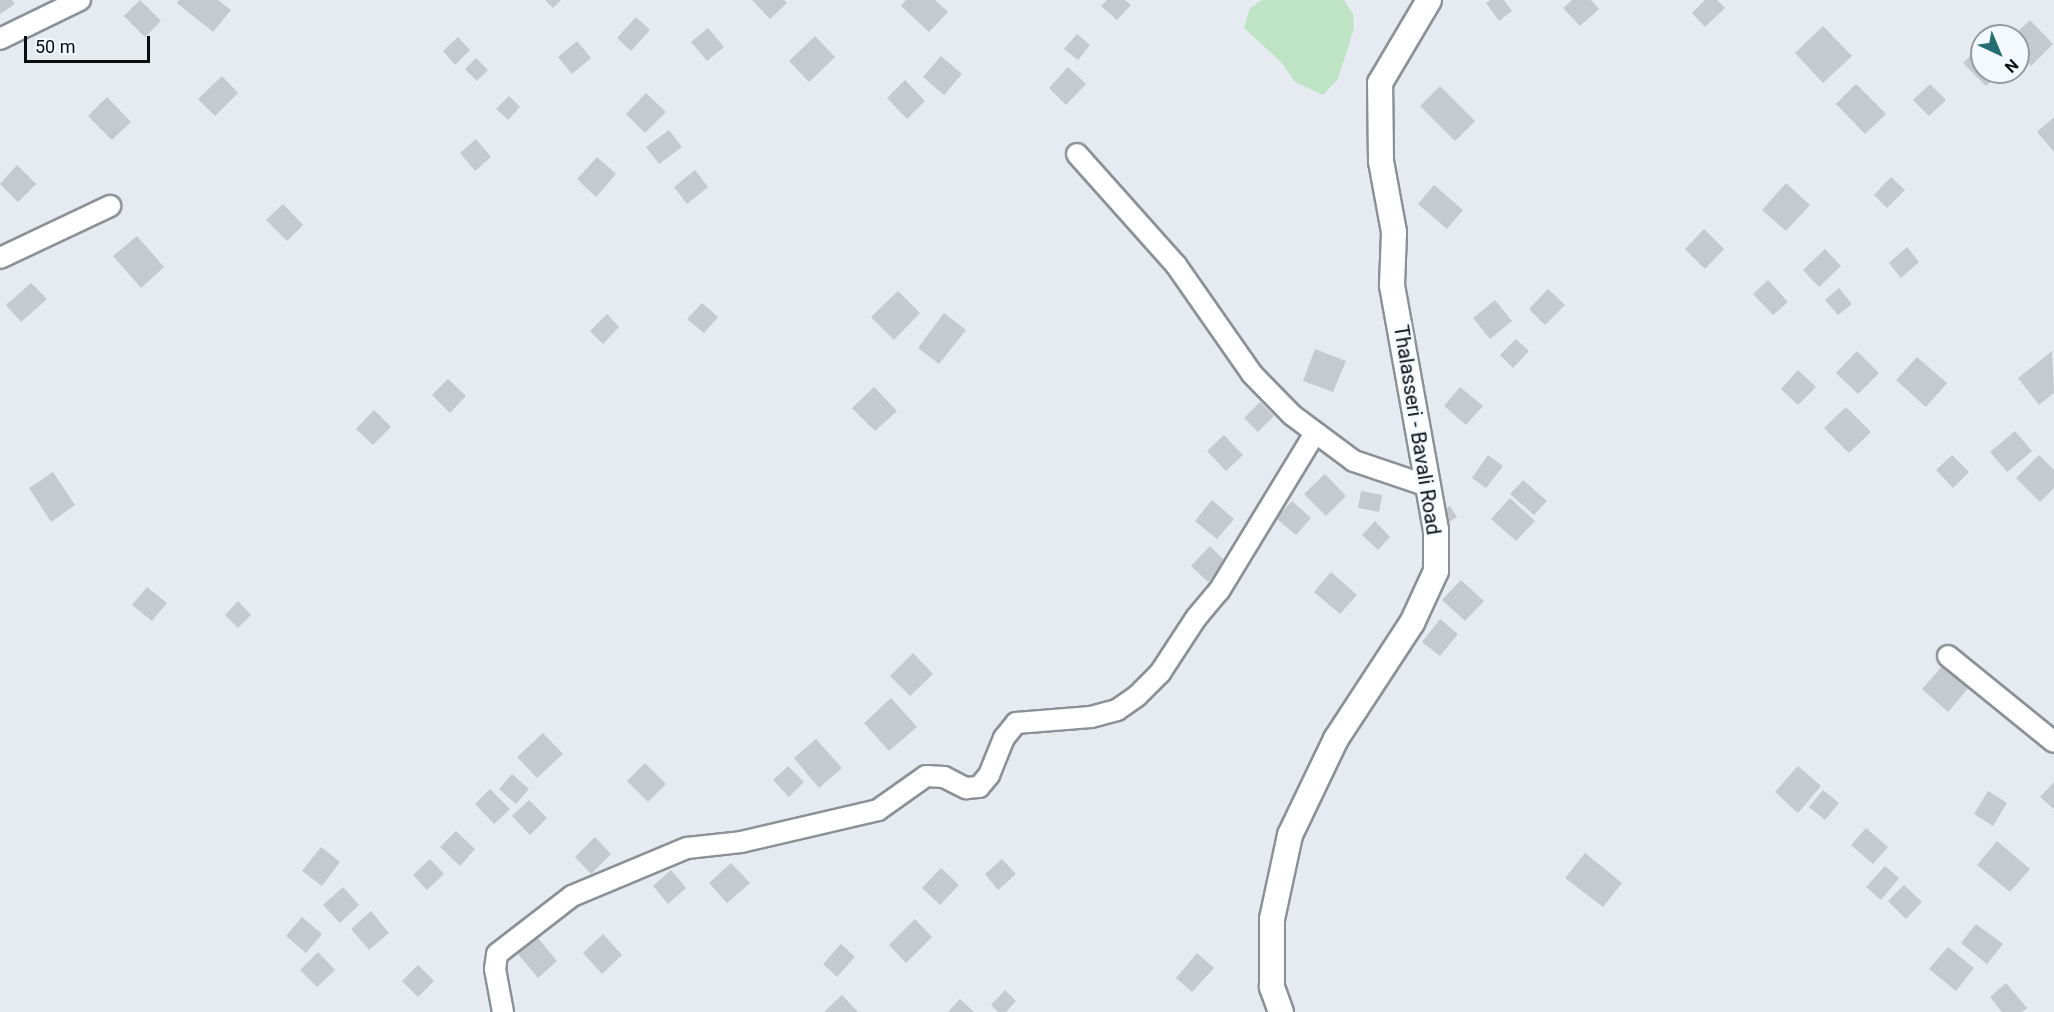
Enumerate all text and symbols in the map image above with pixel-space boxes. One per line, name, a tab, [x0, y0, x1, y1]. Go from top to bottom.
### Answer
scale bar	[27, 24, 153, 62]
north arrow	[1970, 24, 2030, 84]
text: 50 m	[35, 36, 75, 57]
text: N	[2001, 55, 2022, 77]
street label: Thalasseri - Bavali Road	[1389, 323, 1445, 537]

